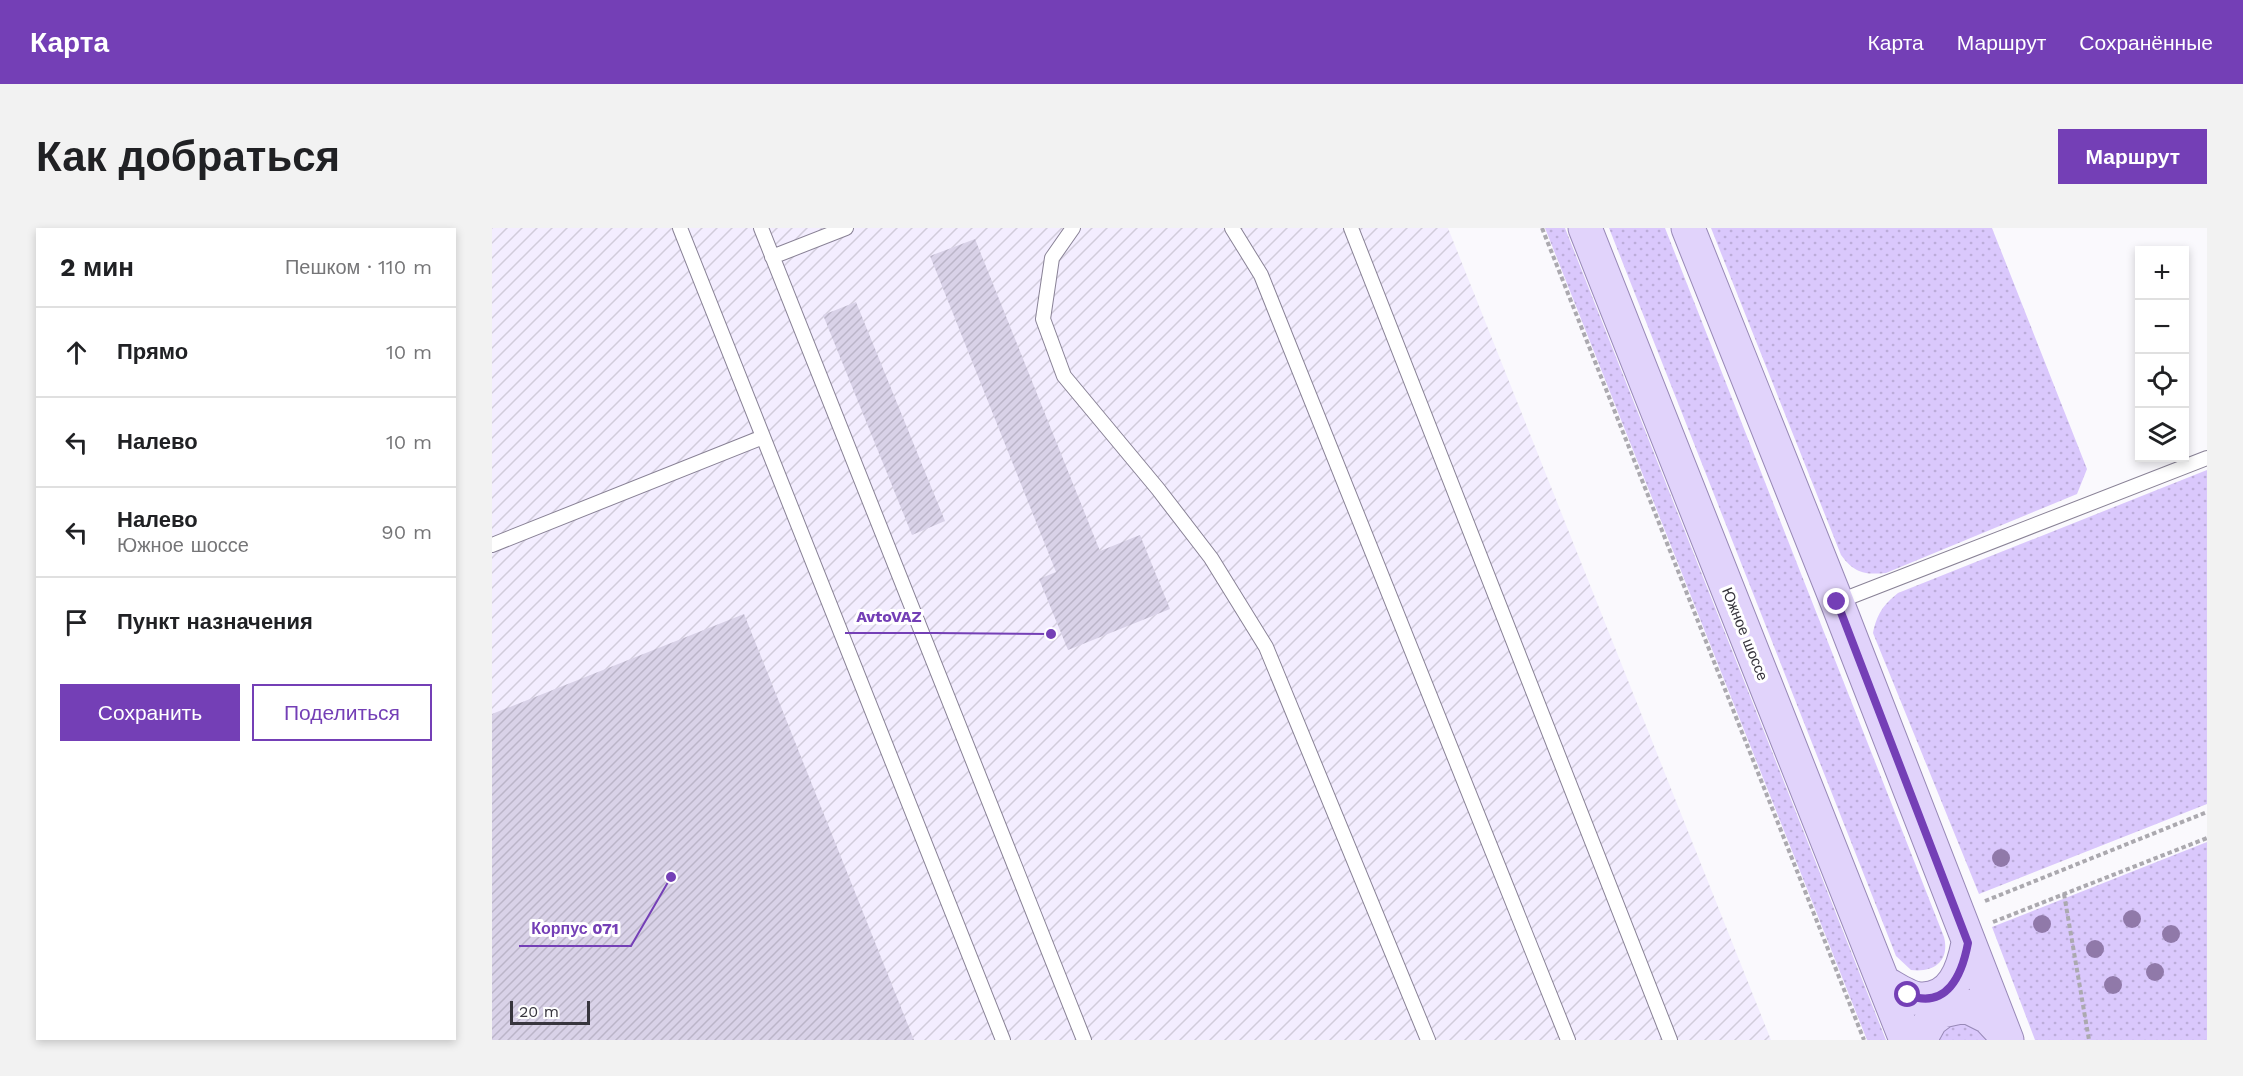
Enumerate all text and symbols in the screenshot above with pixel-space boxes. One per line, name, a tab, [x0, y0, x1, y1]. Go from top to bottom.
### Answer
text: Карта	[30, 26, 109, 59]
text: Карта	[1868, 30, 1924, 55]
text: Маршрут	[1957, 30, 2046, 55]
text: Сохранённые	[2079, 30, 2213, 55]
button: Маршрут	[2058, 129, 2207, 184]
text: Как добраться	[36, 132, 340, 181]
map controls	[2135, 246, 2189, 462]
button: +	[2135, 246, 2189, 300]
text: 2 мин	[60, 252, 134, 282]
text: Пешком · 110 m	[285, 255, 432, 279]
button: −	[2135, 300, 2189, 354]
icon: ahead	[60, 336, 93, 369]
text: Прямо	[117, 339, 188, 364]
text: 10 m	[386, 340, 432, 364]
button: locate	[2135, 354, 2189, 408]
button: layers	[2135, 408, 2189, 462]
icon: left	[60, 426, 93, 459]
text: Налево	[117, 429, 198, 454]
text: 10 m	[386, 430, 432, 454]
text: Налево	[117, 507, 198, 532]
icon: left	[60, 516, 93, 549]
text: 90 m	[381, 520, 432, 544]
text: Южное шоссе	[117, 533, 249, 557]
street label: Южное шоссе	[1718, 585, 1772, 683]
route end	[1823, 588, 1849, 614]
callout: AvtoVAZ	[845, 599, 934, 633]
icon: arrive	[60, 606, 93, 639]
text: AvtoVAZ	[856, 607, 922, 626]
text: Пункт назначения	[117, 609, 313, 634]
button: Сохранить	[60, 684, 240, 741]
button: Поделиться	[252, 684, 432, 741]
callout: Корпус 071	[519, 912, 631, 946]
text: Корпус 071	[531, 919, 619, 938]
route start	[1894, 981, 1920, 1007]
scale bar	[510, 998, 590, 1026]
text: 20 m	[519, 1002, 559, 1021]

